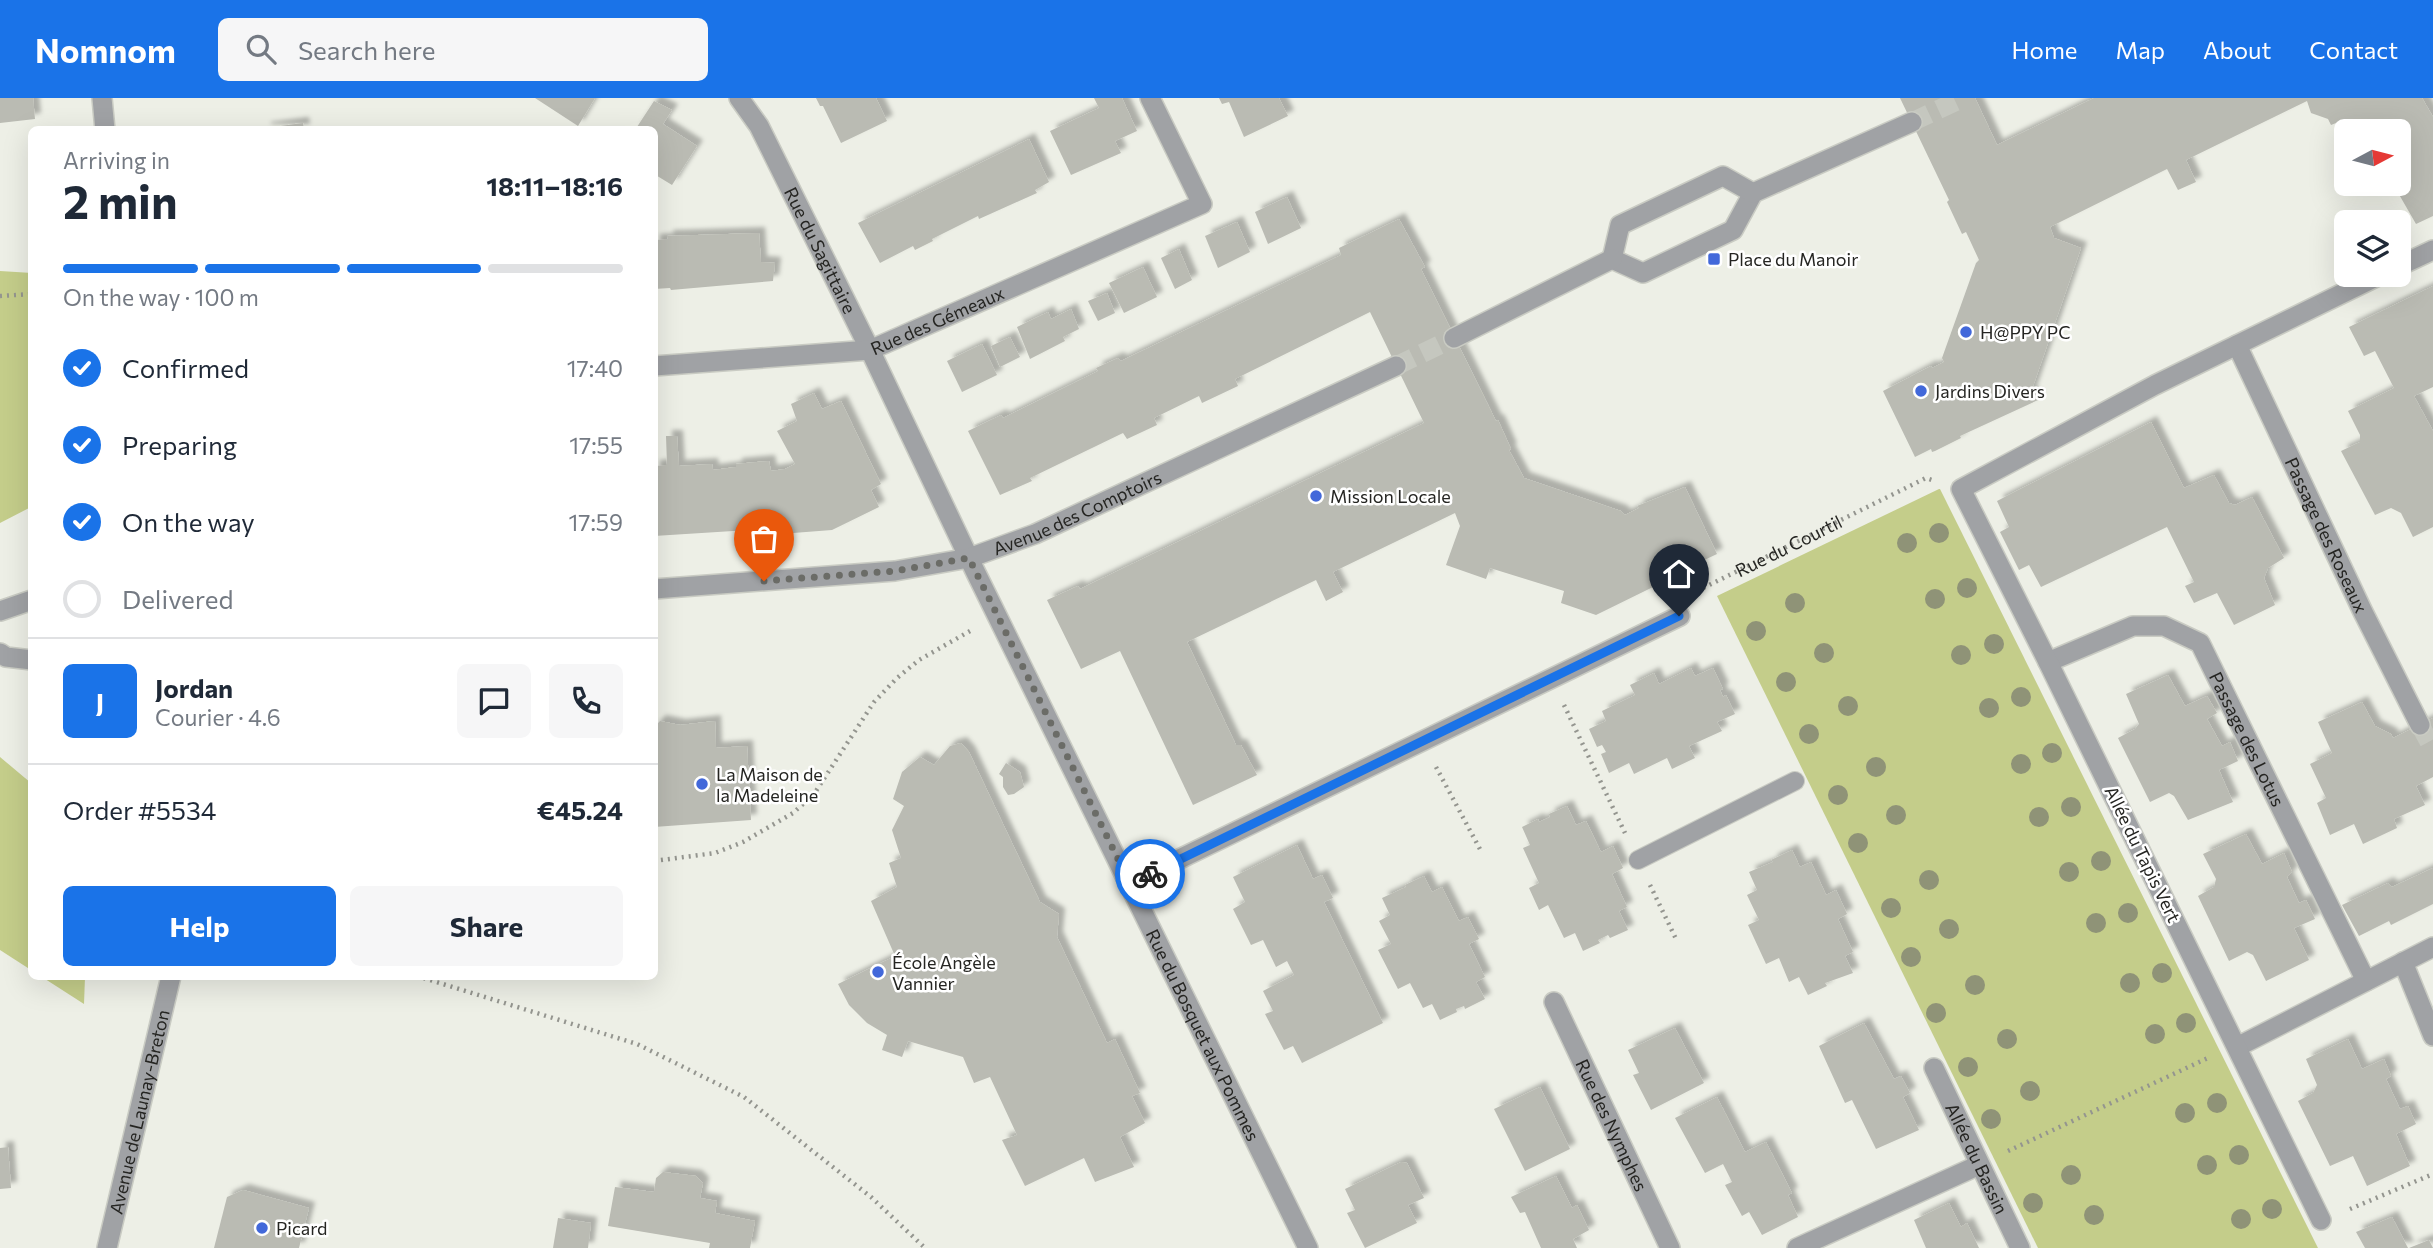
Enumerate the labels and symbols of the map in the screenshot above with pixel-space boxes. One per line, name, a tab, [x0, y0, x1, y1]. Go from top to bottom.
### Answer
north arrow	[2334, 119, 2412, 196]
street label: Rue du Sagittaire	[780, 183, 861, 317]
place label: Place du Manoir	[1728, 248, 1858, 270]
marker: Place du Manoir	[1706, 251, 1722, 267]
street label: Rue des Gémeaux	[867, 281, 1008, 359]
place label: H@PPY PC	[1980, 321, 2071, 343]
marker: H@PPY PC	[1958, 324, 1974, 340]
place label: Jardins Divers	[1935, 380, 2045, 402]
marker: Jardins Divers	[1913, 383, 1929, 399]
street label: Passage des Roseaux	[2281, 454, 2373, 617]
street label: Avenue des Comptoirs	[990, 466, 1165, 559]
place label: Mission Locale	[1330, 485, 1451, 507]
marker: Mission Locale	[1308, 488, 1324, 504]
pin	[734, 509, 794, 581]
street label: Rue du Courtil	[1732, 510, 1845, 581]
pin	[1649, 544, 1709, 616]
street label: Passage des Lotus	[2205, 668, 2289, 810]
place label: La Maison de la Madeleine	[716, 763, 823, 806]
marker: La Maison de la Madeleine	[694, 776, 710, 792]
street label: Allée du Tapis Vert	[2100, 782, 2186, 926]
courier	[1115, 839, 1185, 909]
street label: Rue du Bosquet aux Pommes	[1142, 925, 1265, 1144]
place label: École Angèle Vannier	[892, 951, 996, 994]
marker: École Angèle Vannier	[870, 964, 886, 980]
street label: Avenue de Launay-Breton	[104, 1007, 174, 1216]
street label: Rue des Nymphes	[1571, 1055, 1653, 1195]
street label: Allée du Bassin	[1941, 1099, 2013, 1217]
place label: Picard	[276, 1217, 328, 1239]
marker: Picard	[254, 1220, 270, 1236]

